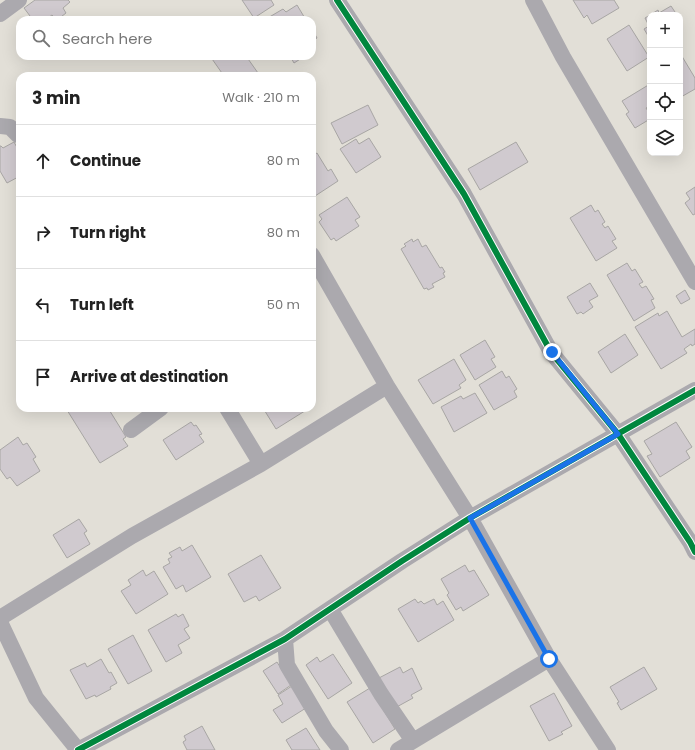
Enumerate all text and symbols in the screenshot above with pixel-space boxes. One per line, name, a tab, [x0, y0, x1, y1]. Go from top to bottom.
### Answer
map controls	[647, 12, 683, 156]
button: +	[647, 12, 683, 48]
search box	[16, 16, 316, 60]
icon: search	[30, 27, 52, 49]
text: Search here	[62, 28, 152, 49]
button: −	[647, 48, 683, 84]
button: locate	[647, 84, 683, 120]
text: 3 min	[32, 86, 80, 110]
text: Walk · 210 m	[222, 88, 300, 107]
button: layers	[647, 120, 683, 156]
icon: ahead	[32, 150, 54, 172]
text: Continue	[70, 150, 141, 171]
text: 80 m	[267, 151, 300, 170]
icon: right	[32, 222, 54, 244]
text: Turn right	[70, 222, 146, 243]
text: 80 m	[267, 223, 300, 242]
icon: left	[32, 294, 54, 316]
text: Turn left	[70, 294, 134, 315]
text: 50 m	[267, 295, 300, 314]
route end	[543, 343, 561, 361]
icon: arrive	[32, 366, 54, 388]
text: Arrive at destination	[70, 366, 228, 387]
route start	[540, 650, 558, 668]

